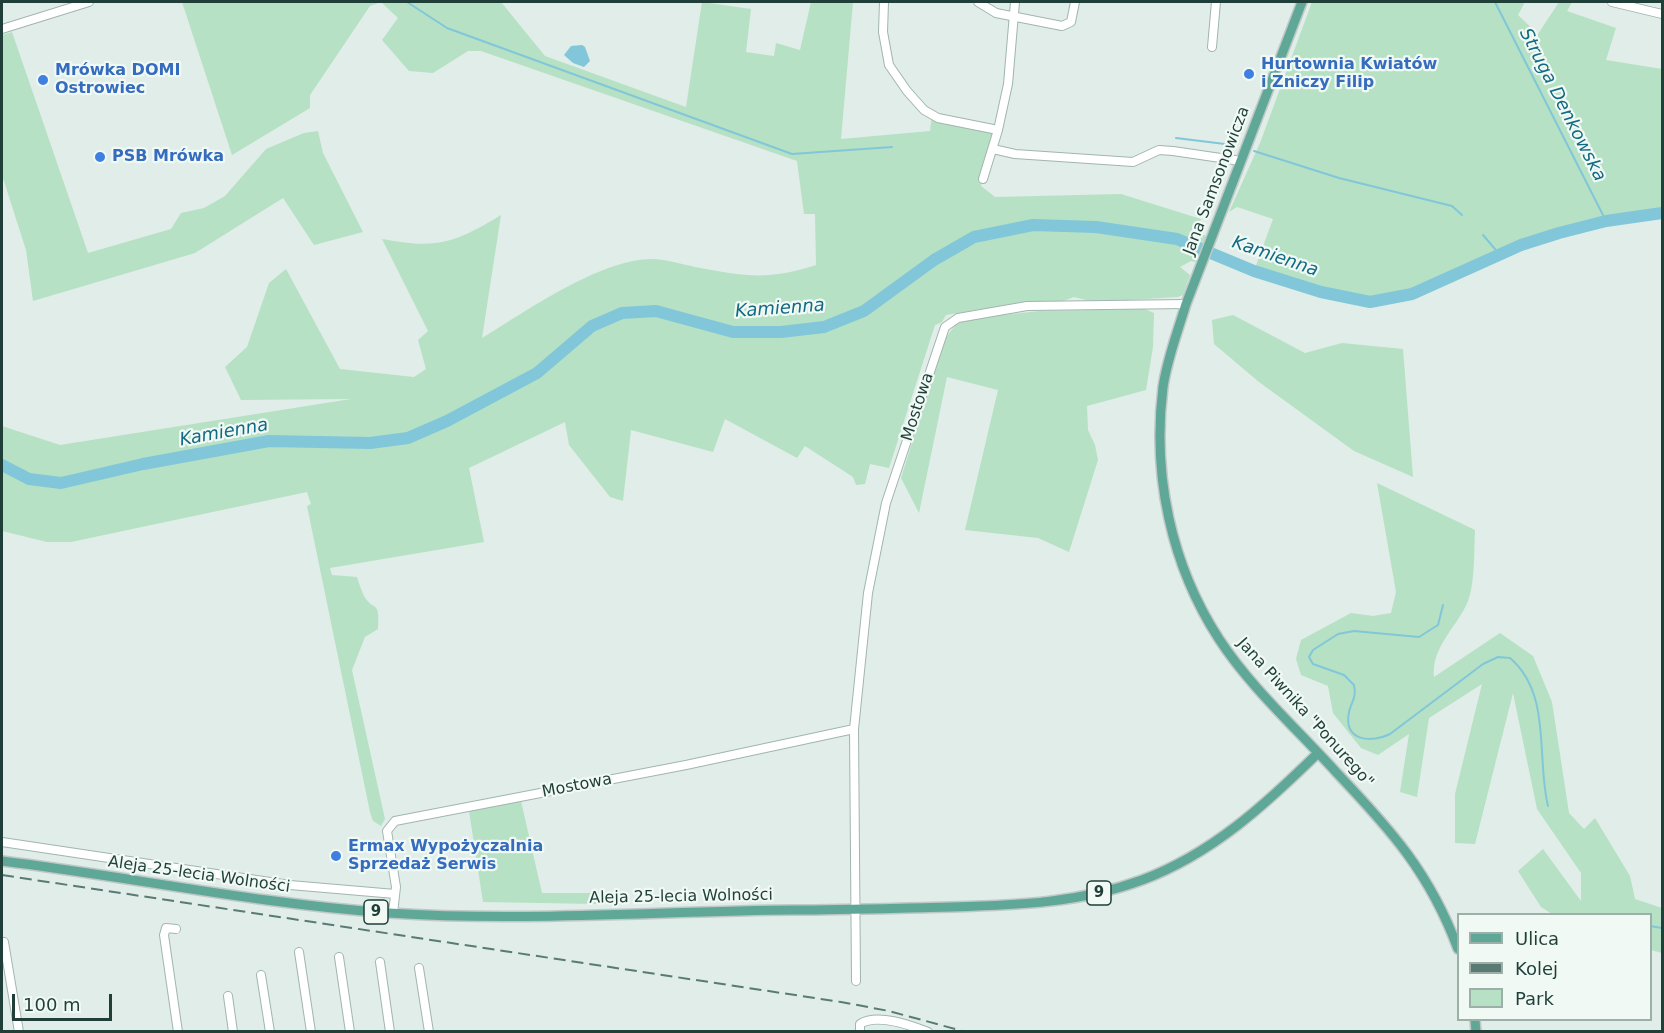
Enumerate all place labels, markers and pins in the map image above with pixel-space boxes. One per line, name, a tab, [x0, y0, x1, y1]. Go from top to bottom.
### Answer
place label: Hurtownia Kwiatów i Zniczy Filip	[1261, 55, 1437, 93]
place label: Mrówka DOMI Ostrowiec	[55, 61, 180, 99]
marker: Hurtownia Kwiatów i Zniczy Filip	[1242, 67, 1256, 81]
marker: Mrówka DOMI Ostrowiec	[36, 73, 50, 87]
place label: PSB Mrówka	[112, 147, 224, 167]
marker: PSB Mrówka	[93, 150, 107, 164]
place label: Ermax Wypożyczalnia Sprzedaż Serwis	[348, 837, 543, 875]
marker: Ermax Wypożyczalnia Sprzedaż Serwis	[329, 849, 343, 863]

